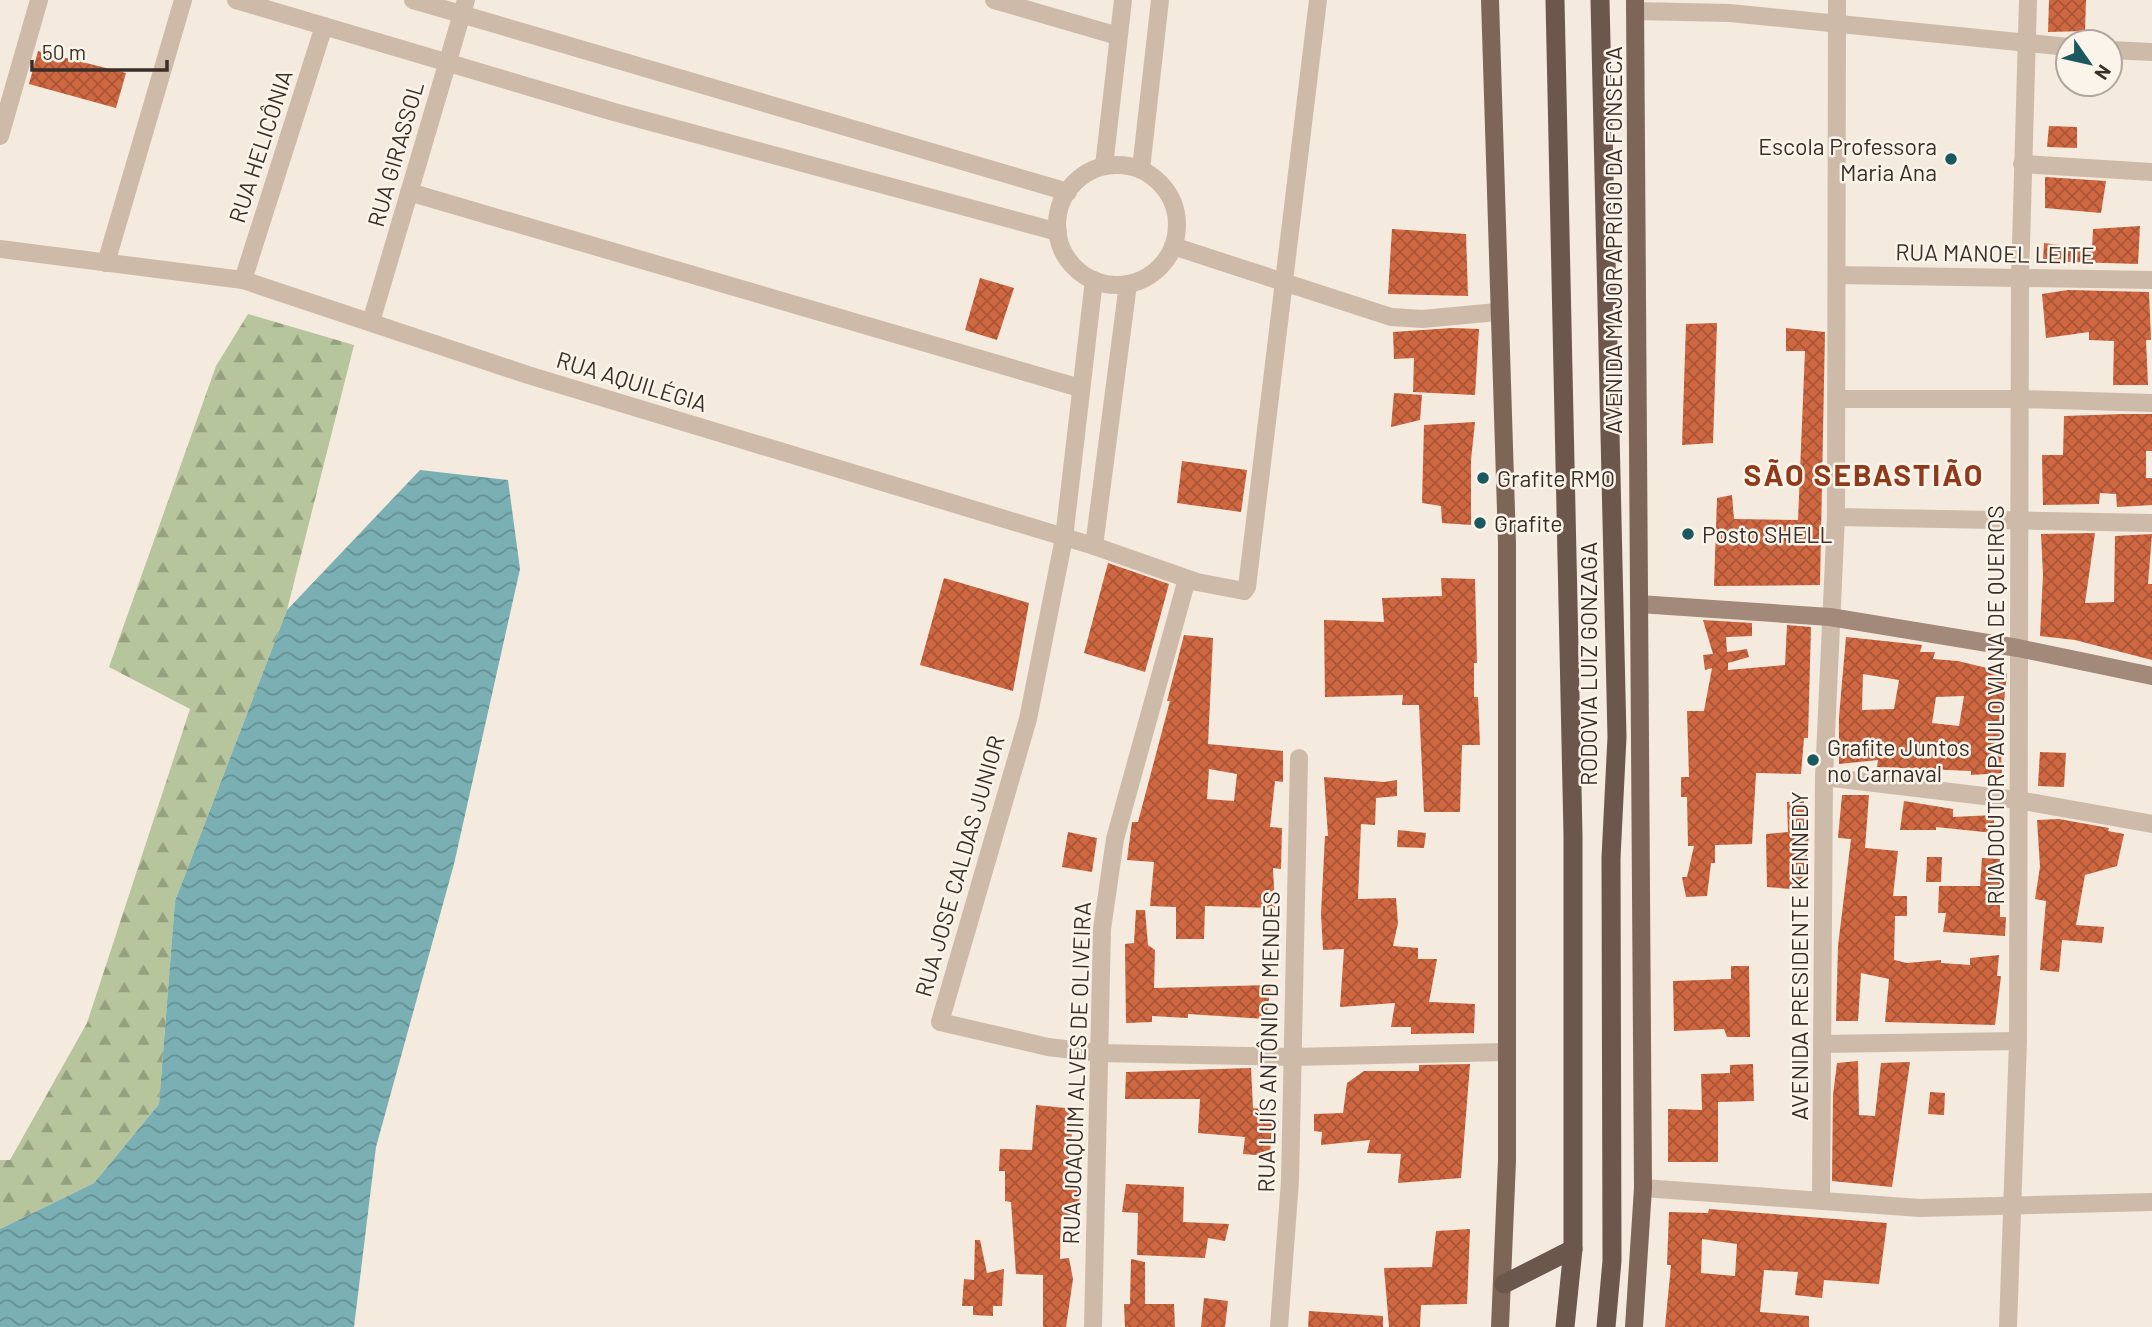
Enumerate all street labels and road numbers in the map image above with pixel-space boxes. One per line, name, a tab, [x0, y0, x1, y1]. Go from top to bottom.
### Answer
street label: AVENIDA MAJOR APRIGIO DA FONSECA	[1599, 46, 1627, 434]
street label: RUA HELICÔNIA	[222, 66, 298, 226]
street label: RUA GIRASSOL	[361, 78, 429, 230]
street label: RUA MANOEL LEITE	[1895, 237, 2095, 269]
street label: RUA AQUILÉGIA	[553, 345, 711, 417]
street label: RUA DOUTOR PAULO VIANA DE QUEIROS	[1981, 505, 2009, 905]
street label: RODOVIA LUIZ GONZAGA	[1574, 542, 1602, 786]
street label: RUA JOSE CALDAS JUNIOR	[908, 732, 1010, 1000]
street label: AVENIDA PRESIDENTE KENNEDY	[1785, 791, 1813, 1121]
street label: RUA LUÍS ANTÔNIO D MENDES	[1251, 891, 1285, 1193]
street label: RUA JOAQUIM ALVES DE OLIVEIRA	[1056, 901, 1096, 1245]

